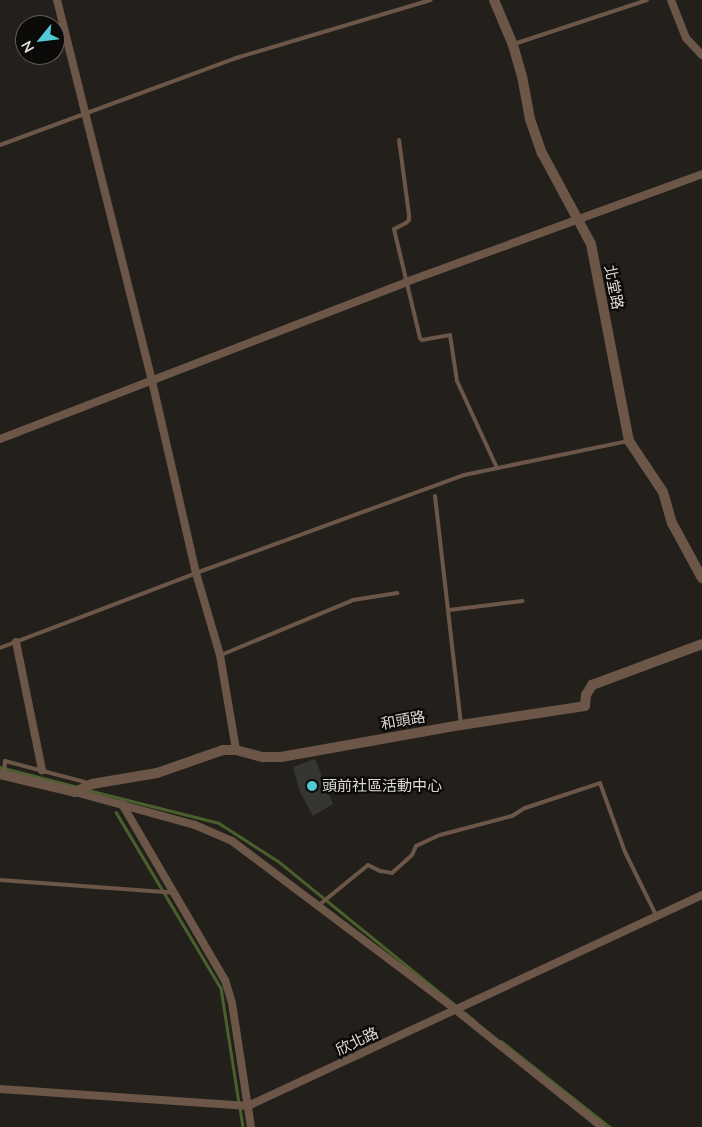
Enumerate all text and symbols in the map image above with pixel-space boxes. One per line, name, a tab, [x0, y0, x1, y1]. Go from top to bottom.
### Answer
north arrow	[15, 15, 65, 65]
text: N	[17, 38, 37, 56]
street label: 北堂路	[601, 263, 627, 311]
street label: 和頭路	[379, 707, 427, 733]
place label: 頭前社區活動中心	[322, 777, 442, 795]
marker: 頭前社區活動中心	[306, 780, 318, 792]
street label: 欣北路	[333, 1023, 381, 1059]

